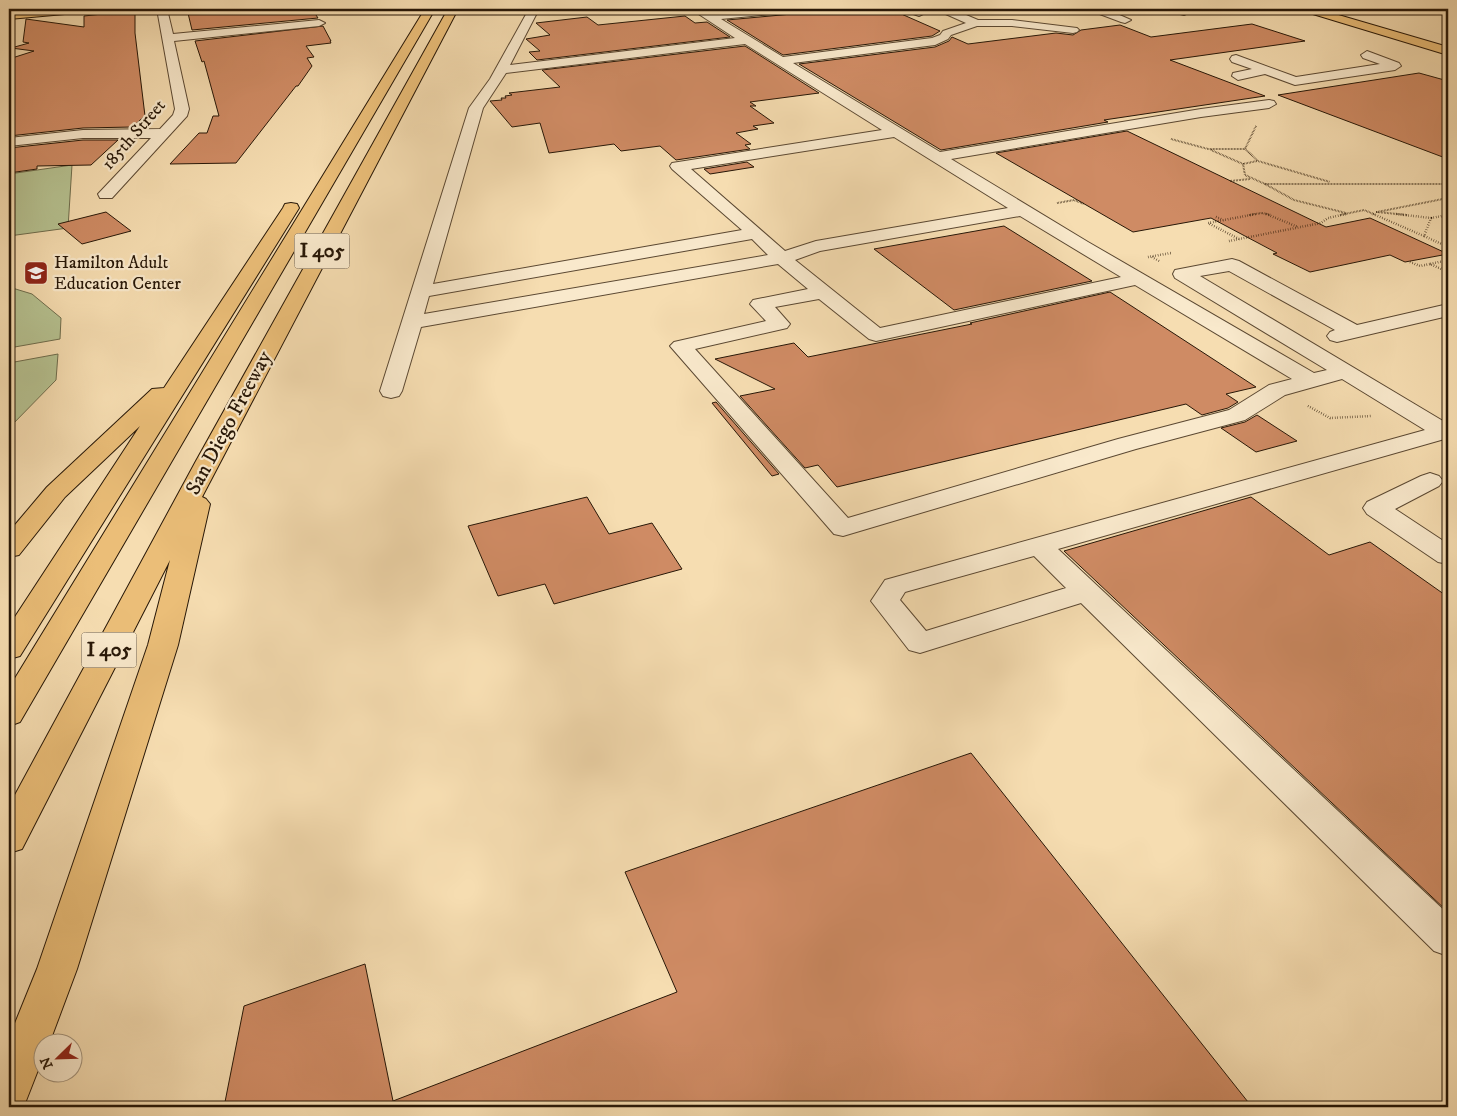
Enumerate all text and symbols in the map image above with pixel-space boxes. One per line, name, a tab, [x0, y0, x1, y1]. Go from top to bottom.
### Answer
street label: 185th Street	[97, 95, 171, 175]
road number: I 405	[294, 234, 350, 268]
place label: Hamilton Adult Education Center	[54, 252, 181, 295]
school or university icon: Hamilton Adult Education Center	[23, 260, 49, 286]
street label: San Diego Freeway	[180, 346, 278, 499]
road number: I 405	[82, 632, 136, 668]
north arrow	[32, 1034, 82, 1084]
text: N	[36, 1053, 57, 1071]

